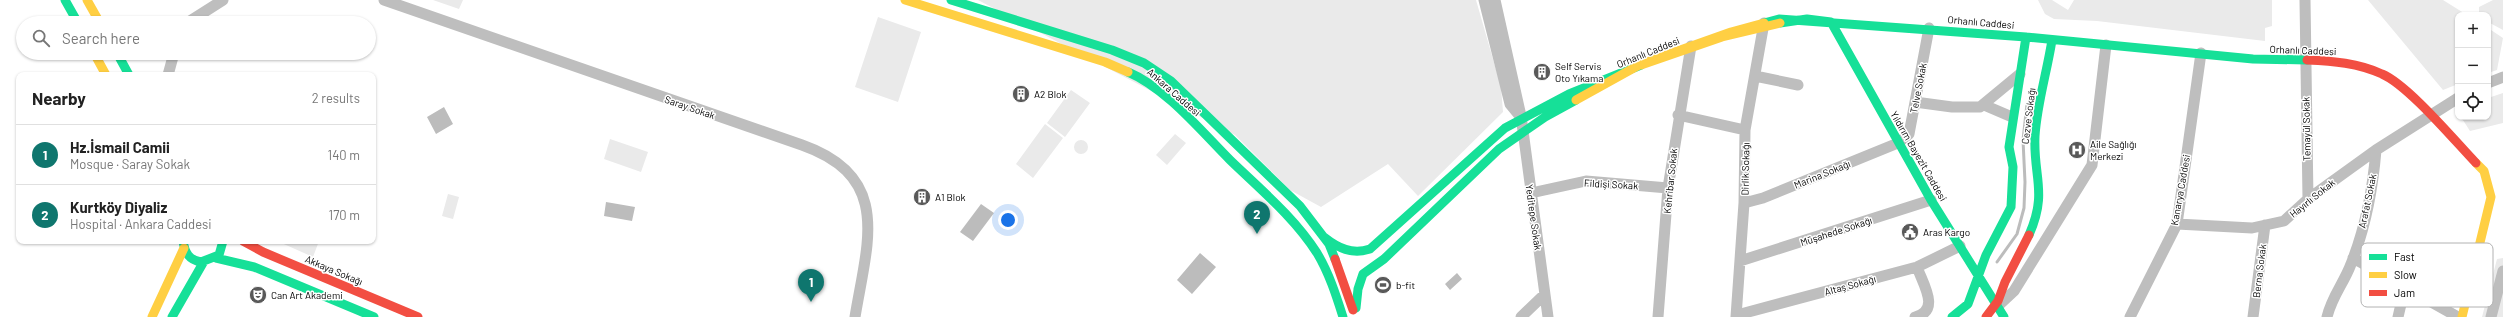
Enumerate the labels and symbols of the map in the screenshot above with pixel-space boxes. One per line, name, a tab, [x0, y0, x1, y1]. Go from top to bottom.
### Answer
street label: Orhanlı Caddesi	[1947, 13, 2015, 31]
street label: Orhanlı Caddesi	[1615, 34, 1681, 70]
street label: Orhanlı Caddesi	[2269, 43, 2337, 57]
place label: Self Servis Oto Yıkama	[1555, 60, 1603, 84]
building icon: Self Servis Oto Yıkama	[1532, 62, 1552, 82]
street label: Telve Sokak	[1907, 62, 1929, 114]
street label: Ankara Caddesi	[1145, 66, 1203, 118]
building icon: A2 Blok	[1011, 84, 1031, 104]
street label: Cezve Sokağı	[2019, 87, 2037, 145]
place label: A2 Blok	[1034, 88, 1066, 100]
street label: Saray Sokak	[663, 93, 717, 121]
street label: Temayül Sokak	[2299, 97, 2313, 161]
street label: Yıldırım Bayezit Caddesi	[1888, 109, 1950, 203]
place label: Aile Sağlığı Merkezi	[2090, 138, 2136, 162]
hospital icon: Aile Sağlığı Merkezi	[2067, 140, 2087, 160]
street label: Dirlik Sokağı	[1739, 142, 1751, 196]
street label: Kehribar Sokak	[1661, 148, 1679, 214]
street label: Kanarya Caddesi	[2168, 154, 2192, 226]
street label: Marina Sokağı	[1792, 157, 1852, 191]
street label: Arafat Sokak	[2355, 173, 2379, 229]
street label: Hayırlı Sokak	[2287, 176, 2337, 220]
street label: Fildişi Sokak	[1584, 177, 1638, 191]
street label: Yeditepe Sokak	[1523, 183, 1545, 251]
building icon: A1 Blok	[912, 187, 932, 207]
place label: A1 Blok	[935, 191, 966, 203]
pin: 2	[1244, 201, 1270, 234]
your location	[998, 210, 1018, 230]
street label: Müşahede Sokağı	[1799, 214, 1873, 248]
public building icon: Aras Kargo	[1900, 222, 1920, 242]
place label: Aras Kargo	[1923, 226, 1970, 238]
street label: Berna Sokak	[2250, 243, 2268, 299]
legend	[2361, 243, 2493, 307]
text: Fast	[2394, 250, 2415, 263]
street label: Akkaya Sokağı	[303, 252, 365, 288]
text: Slow	[2394, 268, 2417, 281]
pin: 1	[798, 269, 824, 302]
street label: Altaş Sokağı	[1823, 272, 1877, 298]
sports icon: b-fit	[1373, 275, 1393, 295]
place label: b-fit	[1396, 279, 1415, 291]
theatre icon: Can Art Akademi	[248, 285, 268, 305]
text: Jam	[2394, 286, 2415, 299]
place label: Can Art Akademi	[271, 289, 343, 301]

